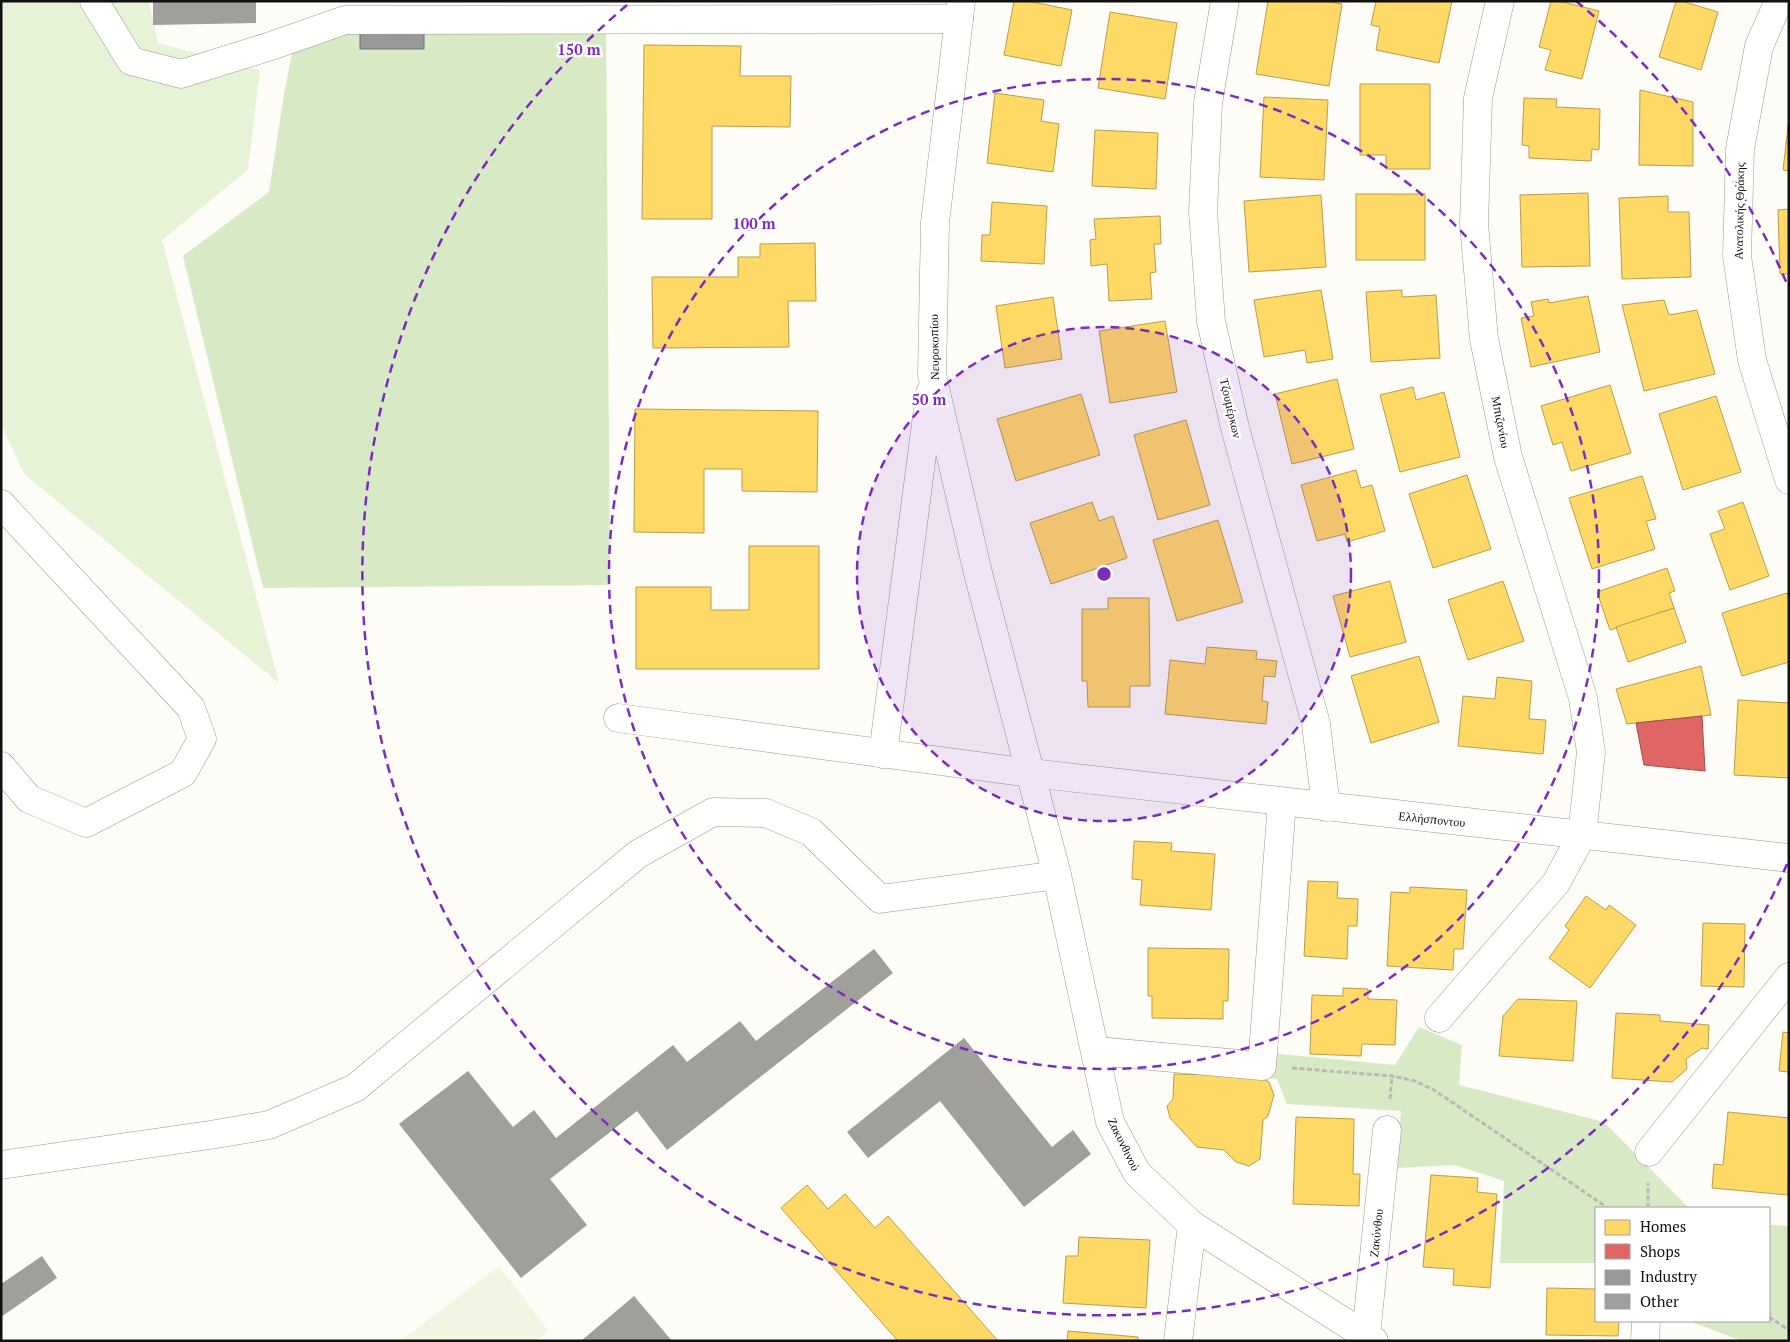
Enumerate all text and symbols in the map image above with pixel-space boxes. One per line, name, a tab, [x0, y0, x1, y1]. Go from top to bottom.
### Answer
text: 150 m	[557, 39, 601, 59]
street label: Ανατολικής Θράκης	[1731, 162, 1747, 260]
text: 100 m	[732, 213, 776, 233]
street label: Νευροκοπίου	[926, 314, 942, 380]
street label: Τζουμέρκων	[1217, 377, 1245, 440]
text: 50 m	[912, 389, 947, 409]
street label: Μπιζανίου	[1489, 395, 1513, 449]
centre of rings	[1095, 565, 1113, 583]
street label: Ελλήσποντου	[1398, 808, 1466, 830]
street label: Ζακυνθινού	[1105, 1115, 1143, 1173]
legend	[1595, 1207, 1770, 1322]
street label: Ζακύνθου	[1366, 1208, 1386, 1258]
text: Homes	[1640, 1216, 1686, 1236]
text: Shops	[1640, 1241, 1680, 1261]
text: Industry	[1640, 1266, 1697, 1286]
text: Other	[1640, 1291, 1679, 1311]

